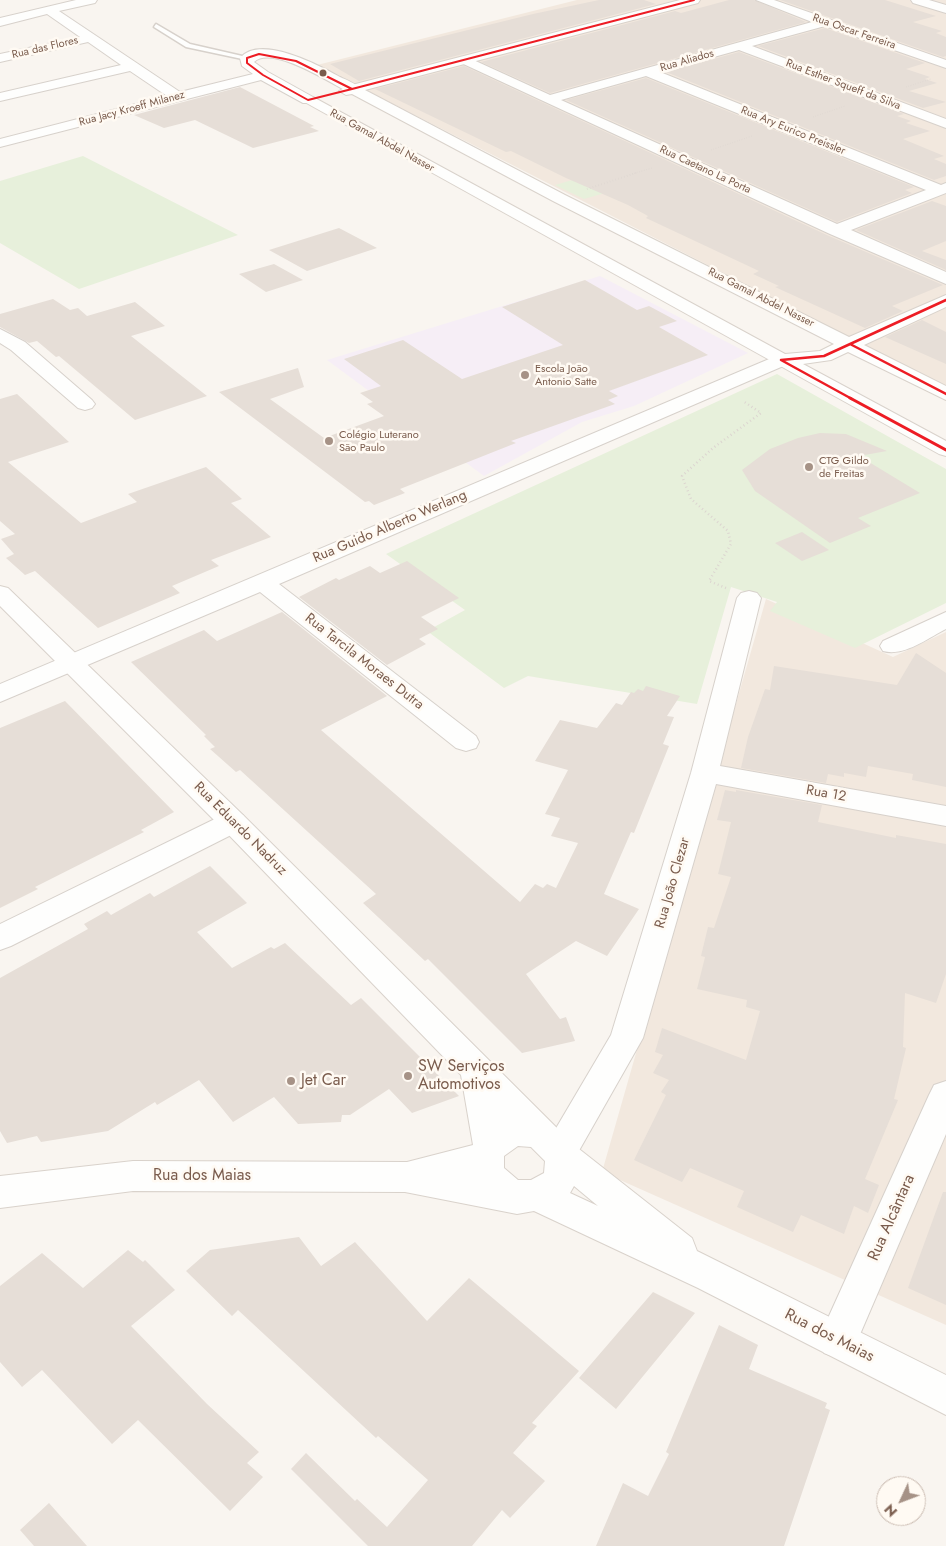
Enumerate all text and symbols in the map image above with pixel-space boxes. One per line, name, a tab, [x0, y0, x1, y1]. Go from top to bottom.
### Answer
street label: Rua Oscar Ferreira	[811, 12, 897, 52]
street label: Rua das Flores	[11, 34, 79, 62]
street label: Rua Aliados	[659, 47, 715, 75]
street label: Rua Esther Squeff da Silva	[784, 57, 902, 113]
unlabelled marker	[318, 68, 328, 78]
street label: Rua Jacy Kroeff Milanez	[78, 89, 186, 129]
street label: Rua Ary Eurico Preissler	[739, 104, 847, 158]
street label: Rua Gamal Abdel Nasser	[327, 107, 437, 175]
street label: Rua Caetano La Porta	[657, 143, 753, 197]
street label: Rua Gamal Abdel Nasser	[706, 265, 816, 331]
place label: Escola João Antonio Satte	[535, 362, 597, 388]
marker: Escola João Antonio Satte	[519, 369, 531, 381]
place label: Colégio Luterano São Paulo	[339, 428, 419, 454]
marker: Colégio Luterano São Paulo	[323, 435, 335, 447]
place label: CTG Gildo de Freitas	[819, 454, 869, 480]
marker: CTG Gildo de Freitas	[803, 461, 815, 473]
street label: Rua Guido Alberto Werlang	[311, 487, 469, 567]
street label: Rua Tarcila Moraes Dutra	[301, 610, 427, 714]
street label: Rua Eduardo Nadruz	[190, 779, 290, 879]
street label: Rua 12	[805, 782, 847, 806]
street label: Rua João Clezar	[652, 836, 694, 930]
place label: SW Serviços Automotivos	[418, 1057, 504, 1095]
marker: SW Serviços Automotivos	[402, 1070, 414, 1082]
place label: Jet Car	[301, 1071, 346, 1091]
marker: Jet Car	[285, 1075, 297, 1087]
street label: Rua dos Maias	[153, 1166, 251, 1186]
street label: Rua Alcântara	[864, 1172, 920, 1264]
street label: Rua dos Maias	[781, 1305, 877, 1367]
north arrow	[876, 1476, 926, 1526]
text: N	[880, 1500, 902, 1521]

